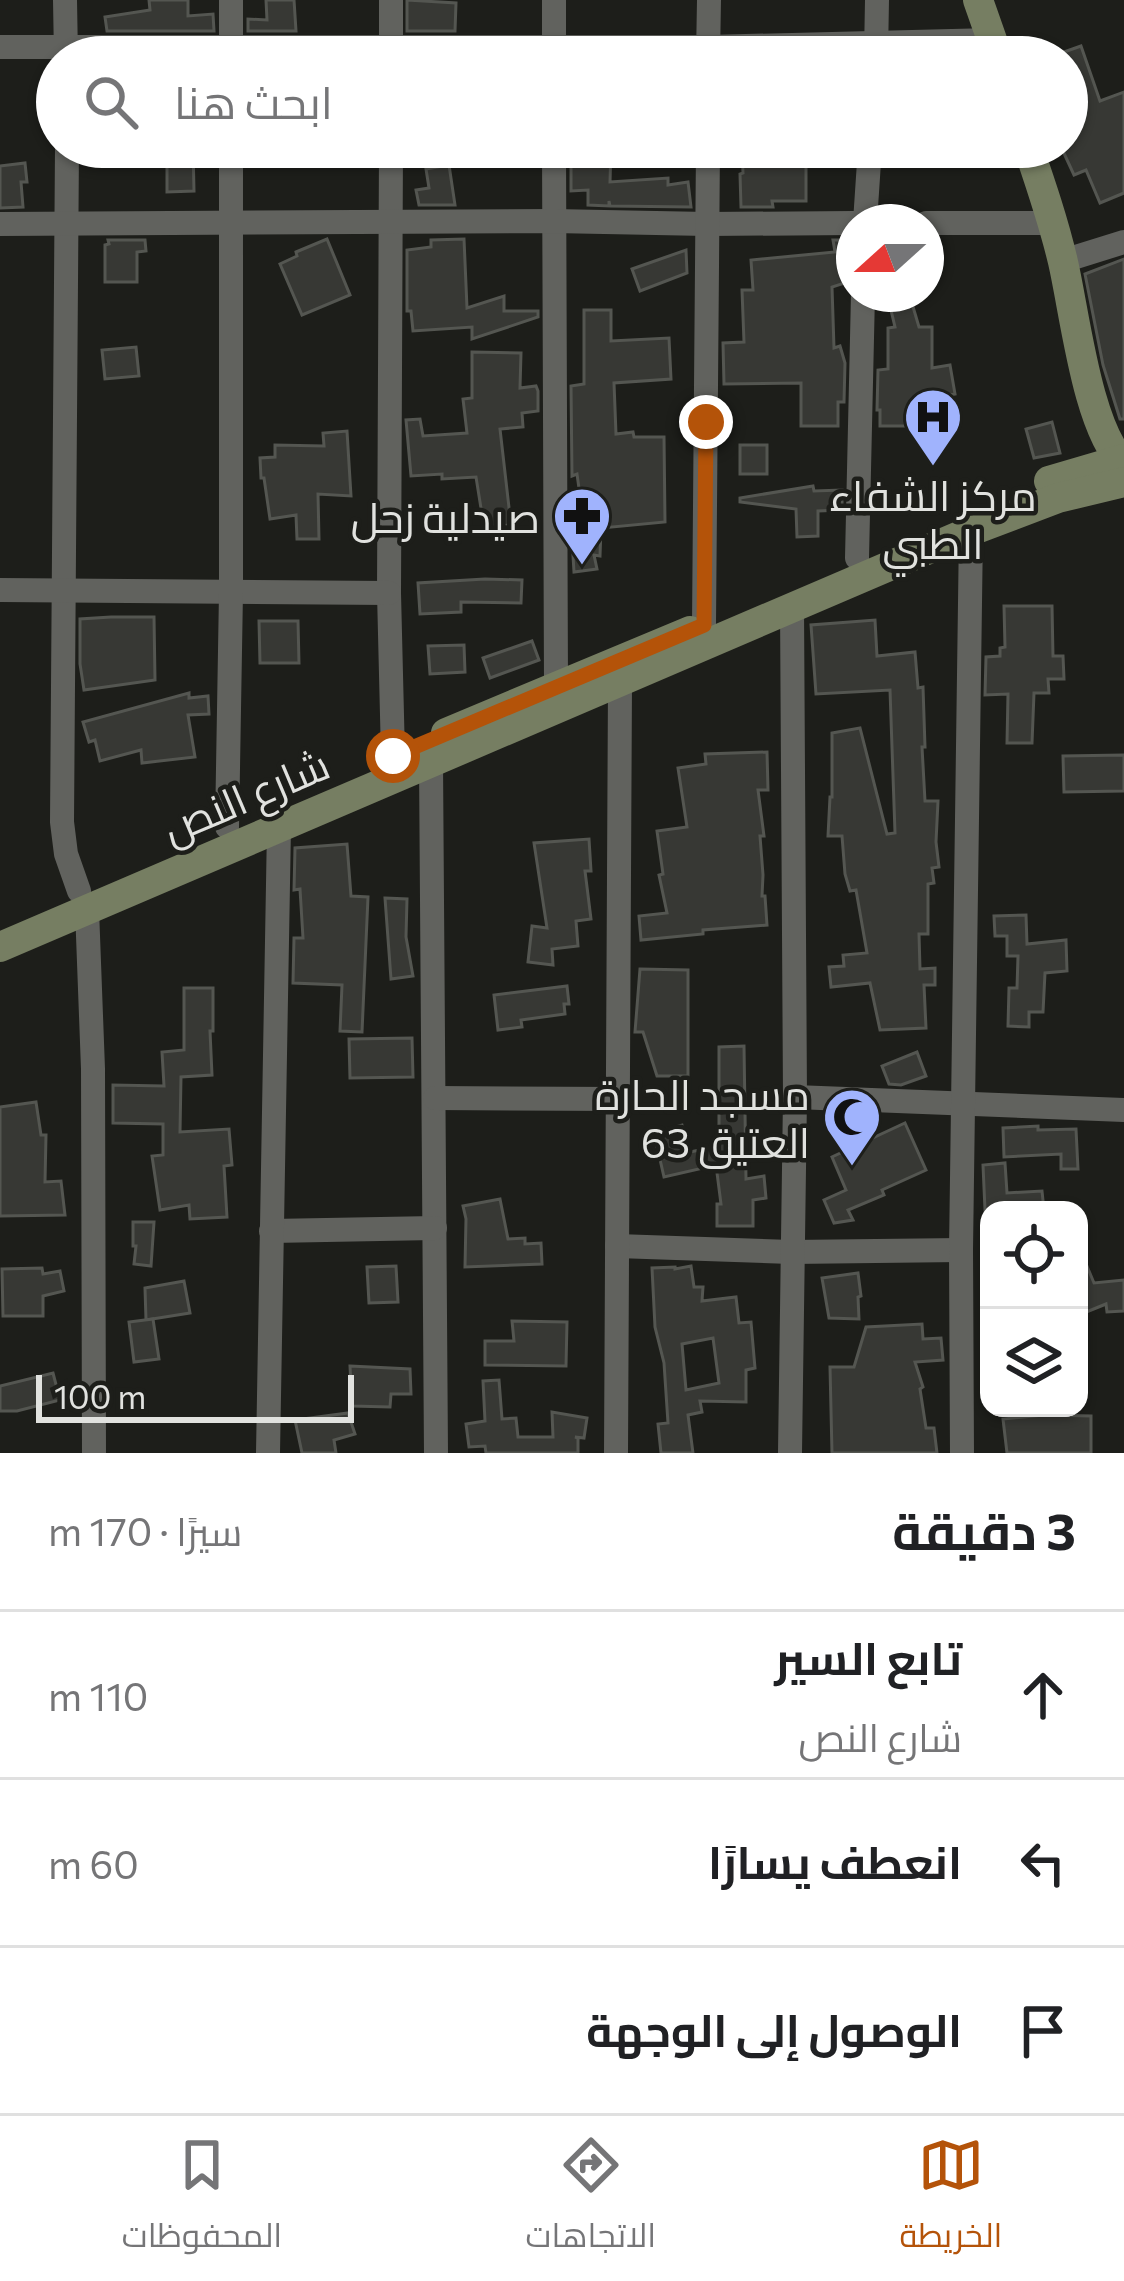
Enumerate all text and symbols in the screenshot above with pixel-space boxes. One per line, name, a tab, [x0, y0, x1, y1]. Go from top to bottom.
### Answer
search box	[36, 36, 1088, 168]
icon: search	[78, 69, 144, 135]
text: ابحث هنا	[174, 73, 333, 128]
north arrow	[836, 204, 944, 312]
hospital icon: مركز الشفاء الطبي	[902, 386, 964, 468]
route end	[679, 395, 733, 449]
place label: مركز الشفاء الطبي	[829, 468, 1037, 577]
pharmacy icon: صيدلية زحل	[551, 485, 613, 567]
place label: صيدلية زحل	[351, 490, 540, 543]
route start	[366, 729, 420, 783]
street label: شارع النص	[154, 737, 338, 857]
place label: مسجد الحارة 63 العتيق	[595, 1067, 810, 1169]
mosque icon: مسجد الحارة 63 العتيق	[821, 1086, 883, 1168]
map controls	[980, 1201, 1088, 1417]
button: locate	[980, 1201, 1088, 1309]
button: layers	[980, 1309, 1088, 1417]
scale bar	[36, 1369, 354, 1422]
text: 100 m	[54, 1375, 146, 1416]
text: 3 دقيقة	[892, 1498, 1076, 1561]
text: سيرًا · 170 m	[48, 1506, 242, 1554]
text: تابع السير	[774, 1629, 962, 1684]
icon: ahead	[1010, 1662, 1076, 1728]
text: 110 m	[48, 1671, 148, 1719]
text: شارع النص	[799, 1712, 962, 1760]
icon: left	[1010, 1830, 1076, 1896]
text: انعطف يسارًا	[708, 1833, 962, 1888]
text: 60 m	[48, 1839, 139, 1887]
icon: arrive	[1010, 1998, 1076, 2064]
text: الوصول إلى الوجهة	[586, 2001, 962, 2056]
tab: المحفوظات	[122, 2132, 282, 2266]
tab: الاتجاهات	[526, 2132, 656, 2266]
tab: الخريطة	[899, 2132, 1002, 2266]

